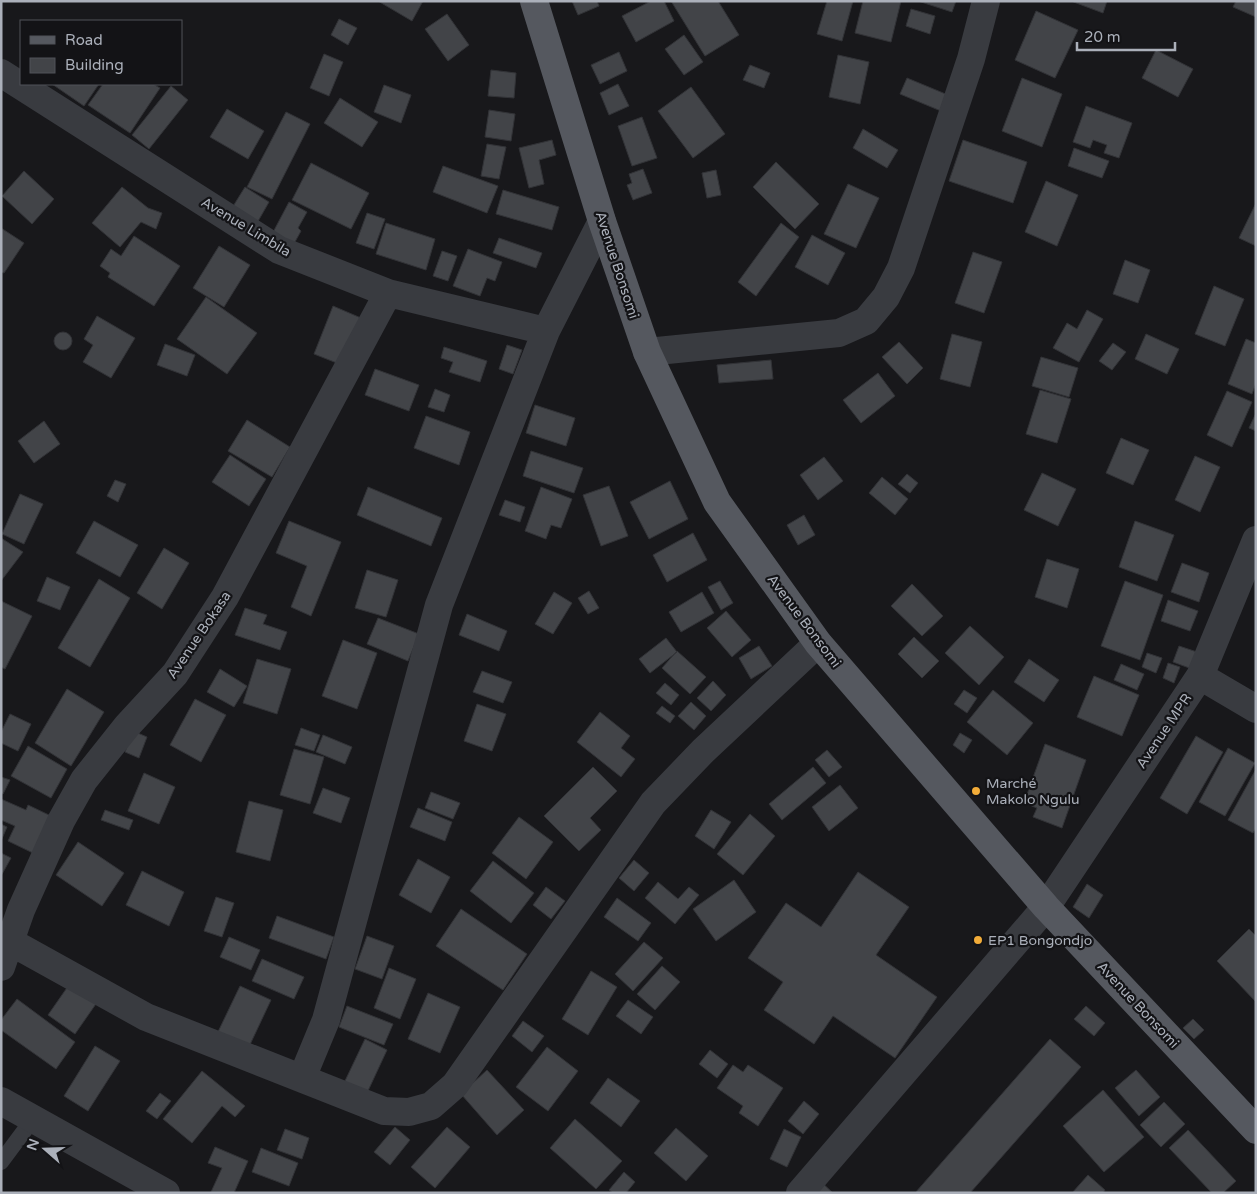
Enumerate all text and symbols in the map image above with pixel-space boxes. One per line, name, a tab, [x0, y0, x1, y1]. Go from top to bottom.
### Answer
legend	[20, 20, 182, 85]
scale bar	[1077, 20, 1174, 52]
text: 20 m	[1084, 28, 1121, 46]
text: Road	[65, 31, 103, 49]
text: Building	[65, 56, 124, 74]
street label: Avenue Limbila	[198, 193, 294, 261]
street label: Avenue Bonsomi	[592, 209, 642, 321]
street label: Avenue Bonsomi	[764, 571, 844, 671]
street label: Avenue Bokasa	[163, 588, 235, 682]
street label: Avenue MPR	[1133, 690, 1195, 772]
place label: Marché Makolo Ngulu	[986, 775, 1079, 808]
marker: Marché Makolo Ngulu	[970, 785, 982, 797]
place label: EP1 Bongondjo	[988, 932, 1092, 949]
marker: EP1 Bongondjo	[972, 934, 984, 946]
street label: Avenue Bonsomi	[1094, 958, 1182, 1052]
north arrow	[20, 1124, 70, 1174]
text: N	[23, 1137, 43, 1153]

